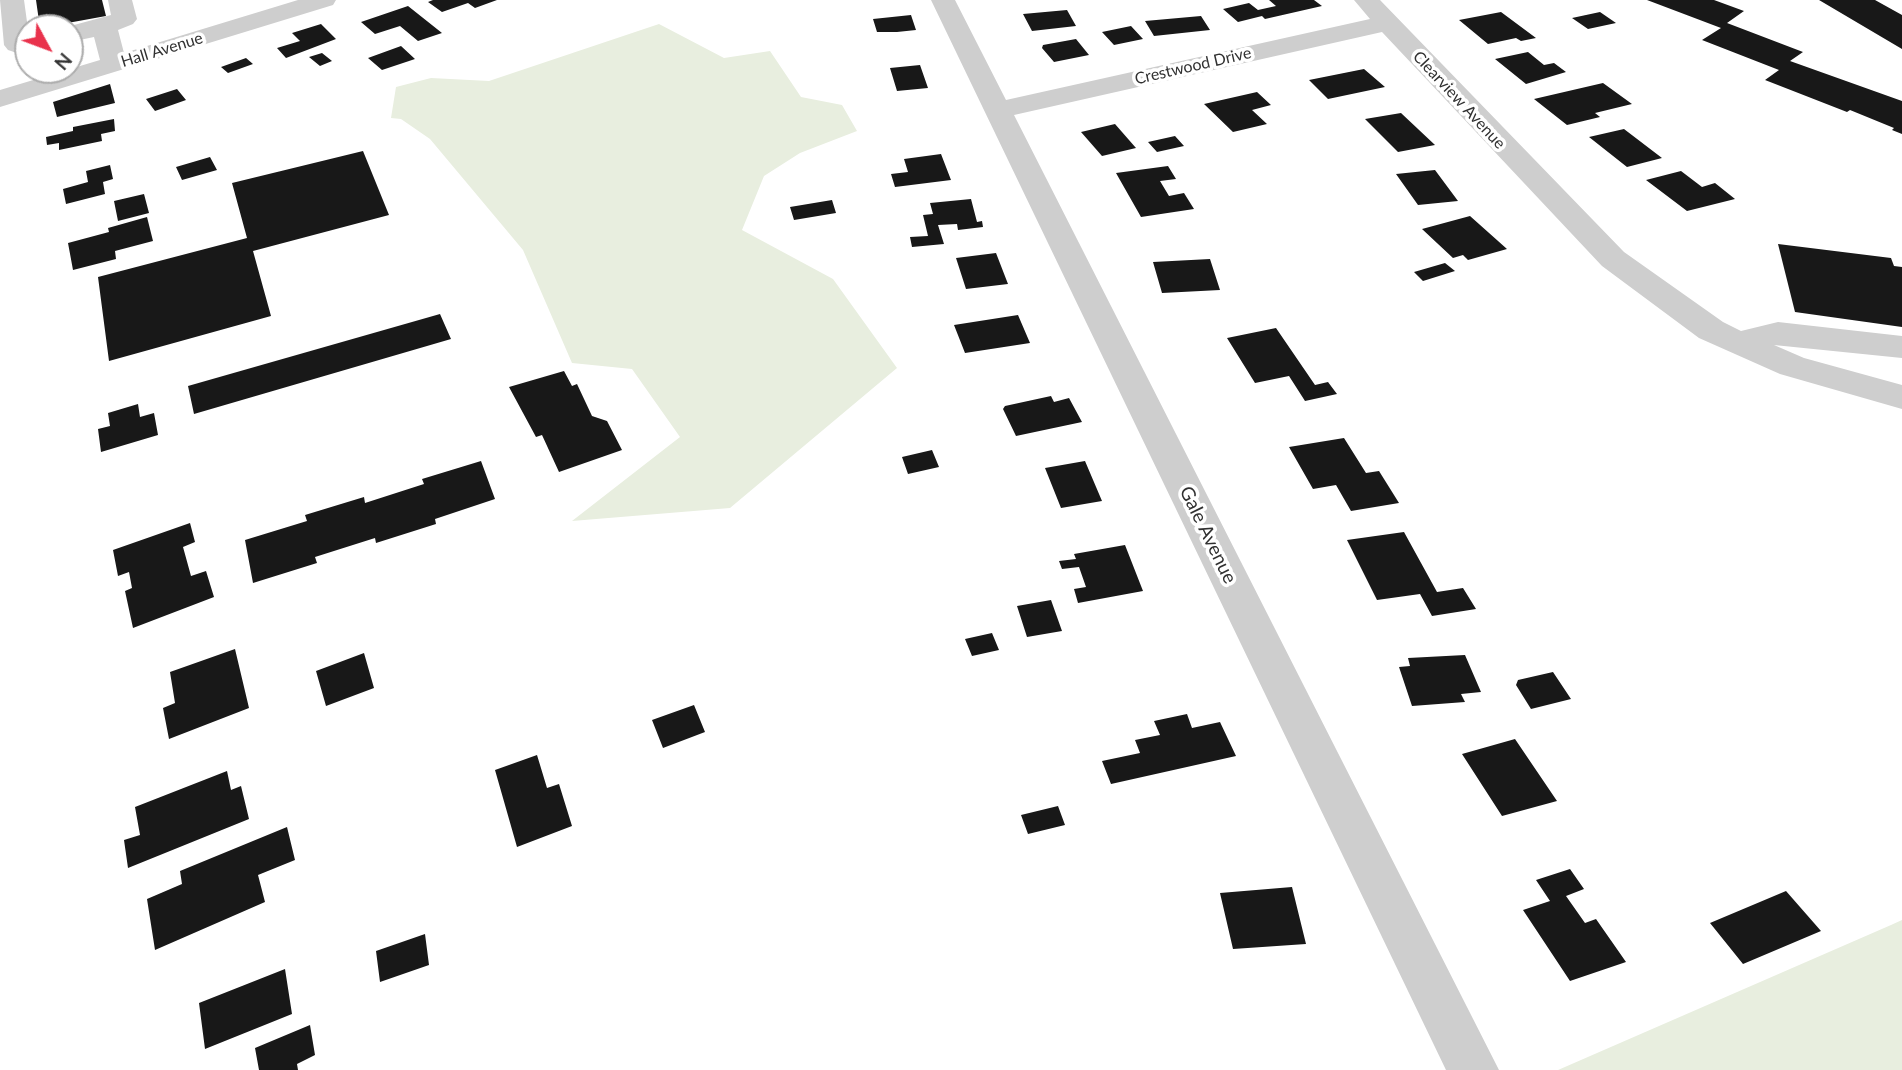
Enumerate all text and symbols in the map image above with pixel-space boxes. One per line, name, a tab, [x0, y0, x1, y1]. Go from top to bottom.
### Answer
north arrow	[14, 14, 84, 84]
street label: Hall Avenue	[119, 28, 205, 72]
street label: Crestwood Drive	[1133, 43, 1253, 89]
street label: Clearview Avenue	[1409, 47, 1509, 153]
text: N	[50, 49, 77, 75]
street label: Gale Avenue	[1175, 483, 1241, 587]

